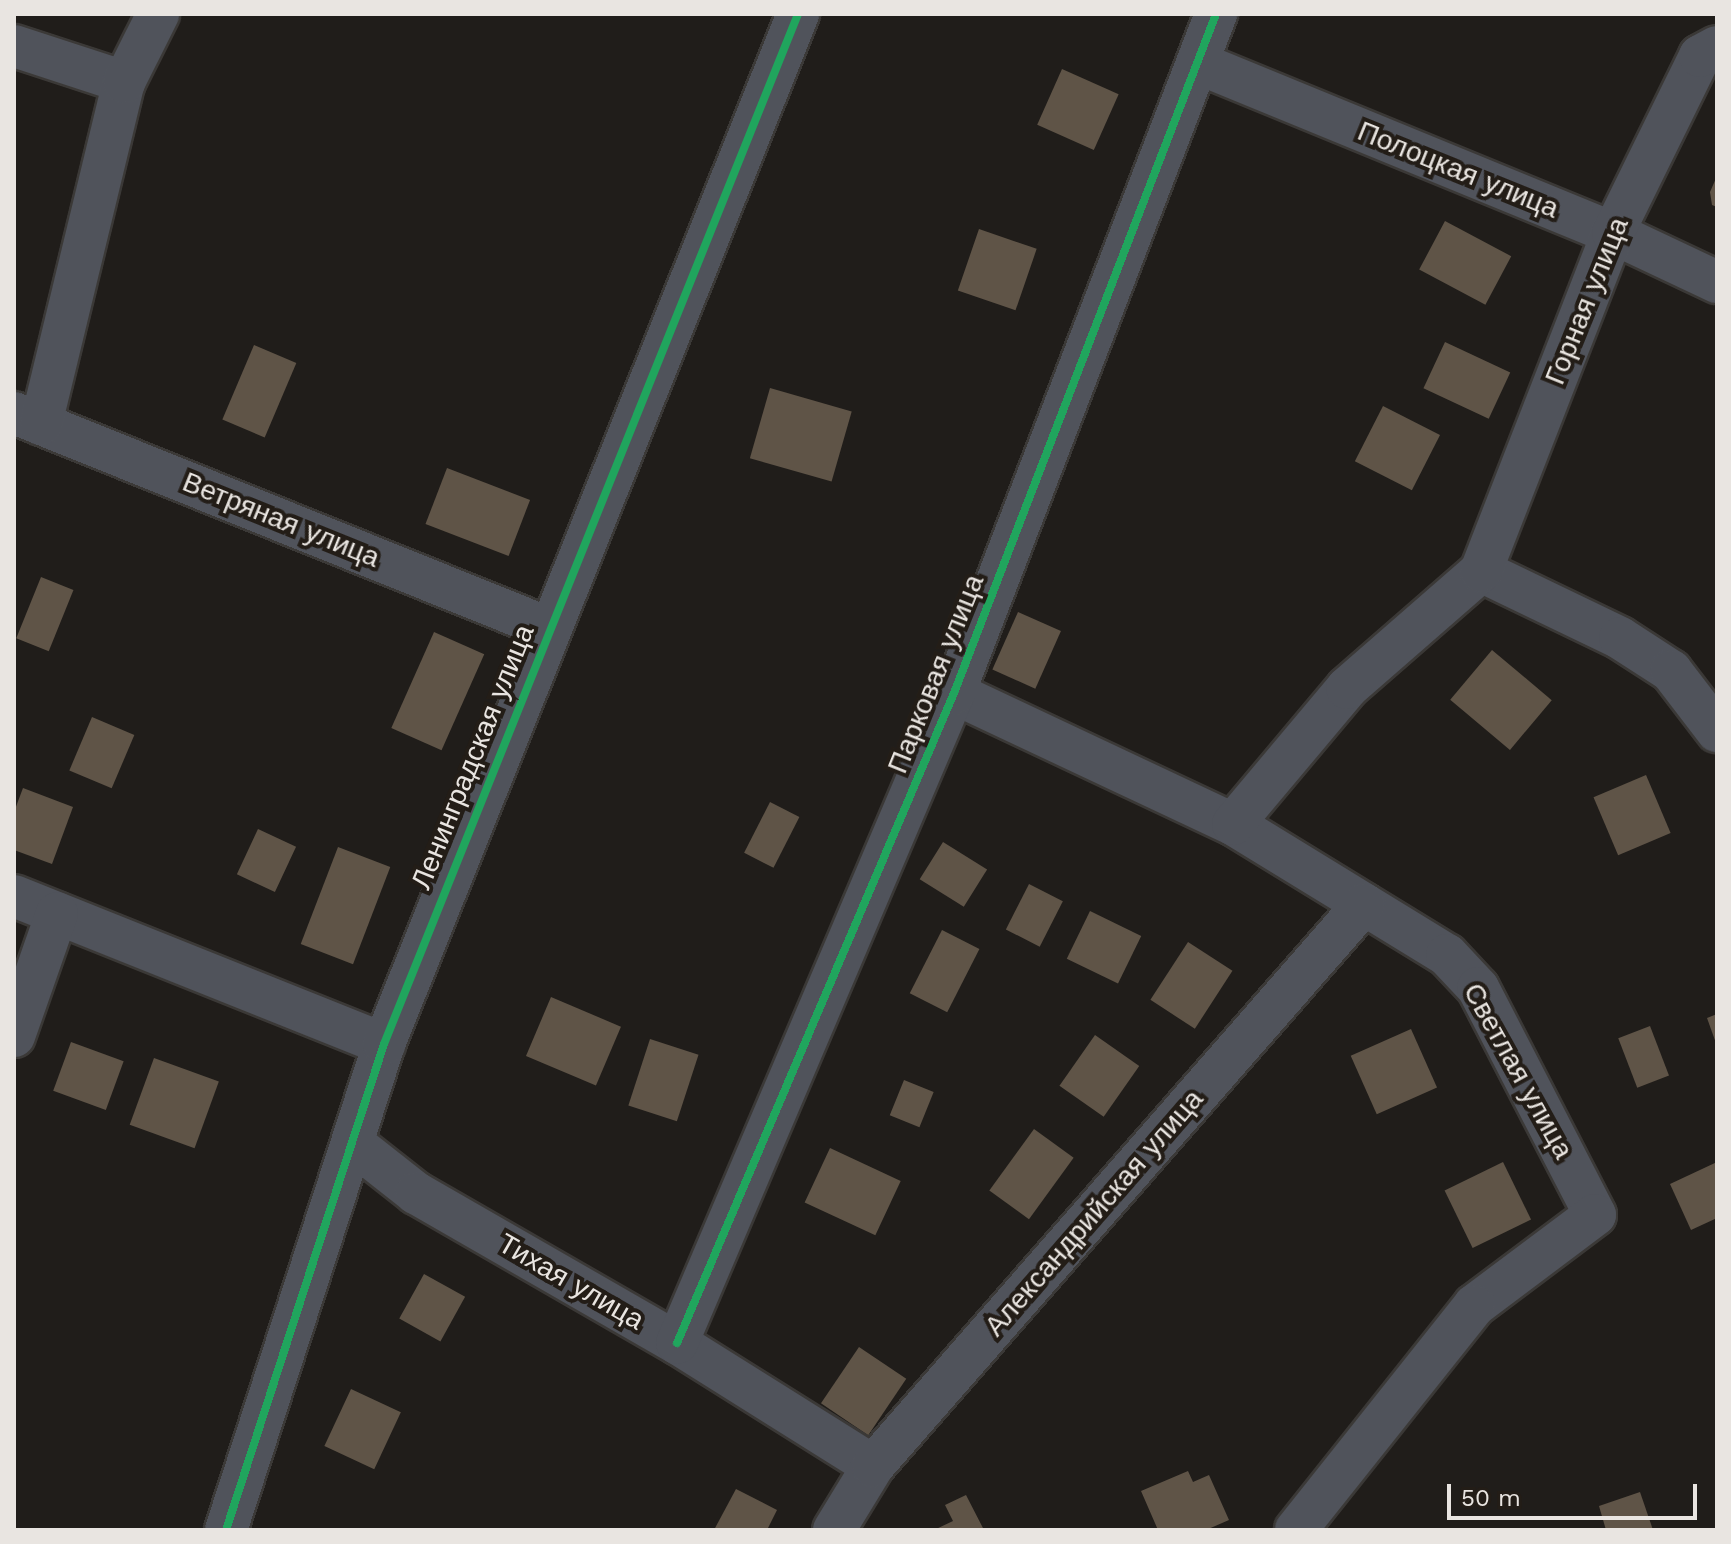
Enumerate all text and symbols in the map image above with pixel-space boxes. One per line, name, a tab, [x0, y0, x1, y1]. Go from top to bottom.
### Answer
street label: Полоцкая улица	[1353, 114, 1563, 226]
street label: Горная улица	[1538, 213, 1636, 389]
street label: Ветряная улица	[178, 465, 384, 575]
street label: Парковая улица	[881, 570, 991, 778]
street label: Ленинградская улица	[405, 620, 541, 894]
street label: Светлая улица	[1456, 977, 1580, 1165]
street label: Александрийская улица	[978, 1083, 1210, 1343]
street label: Тихая улица	[492, 1227, 650, 1337]
scale bar	[1451, 1468, 1701, 1518]
text: 50 m	[1461, 1484, 1521, 1512]

